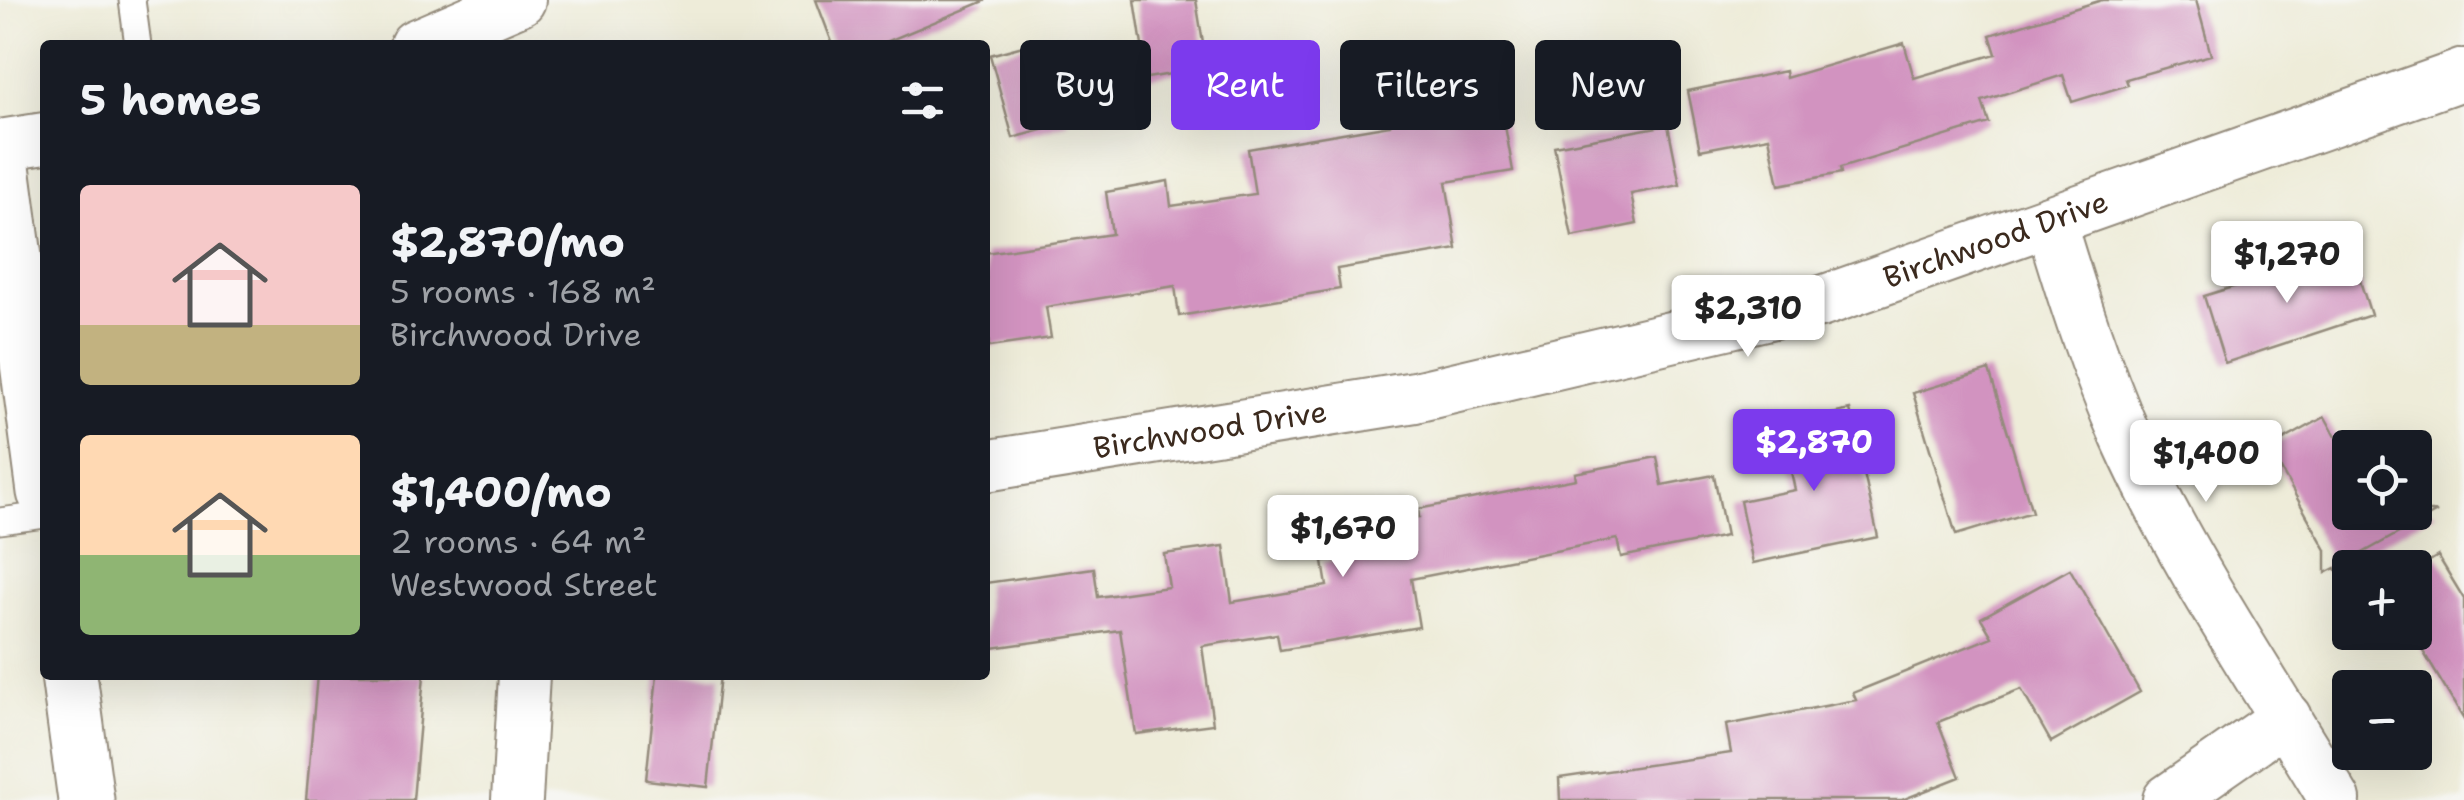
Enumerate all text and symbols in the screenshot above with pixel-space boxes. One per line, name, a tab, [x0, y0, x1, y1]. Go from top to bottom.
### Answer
chip: Buy	[1020, 40, 1151, 130]
chip: Rent	[1171, 40, 1320, 130]
chip: Filters	[1340, 40, 1515, 130]
chip: New	[1535, 40, 1681, 130]
text: 5 homes	[80, 72, 261, 128]
icon: filters	[895, 73, 950, 128]
street label: Birchwood Drive	[1878, 181, 2114, 298]
text: $2,870/mo	[390, 214, 625, 270]
pin: $1,270	[2206, 221, 2368, 306]
icon: home	[160, 225, 280, 345]
text: $1,270	[2233, 232, 2341, 275]
text: 5 rooms · 168 m²	[390, 270, 656, 313]
pin: $2,310	[1667, 275, 1829, 360]
text: $2,310	[1694, 286, 1802, 329]
text: Birchwood Drive	[390, 313, 642, 356]
street label: Birchwood Drive	[1090, 390, 1330, 468]
pin: $2,870	[1733, 409, 1895, 494]
text: $2,870	[1755, 420, 1873, 463]
pin: $1,400	[2125, 420, 2287, 505]
map controls	[2332, 430, 2432, 770]
button: locate	[2332, 430, 2432, 530]
text: $1,400	[2152, 431, 2260, 474]
text: $1,400/mo	[390, 464, 612, 520]
icon: home	[160, 475, 280, 595]
pin: $1,670	[1262, 495, 1424, 580]
text: $1,670	[1289, 506, 1397, 549]
text: 2 rooms · 64 m²	[390, 520, 646, 563]
button: +	[2332, 550, 2432, 650]
text: Westwood Street	[390, 563, 658, 606]
button: −	[2332, 670, 2432, 770]

